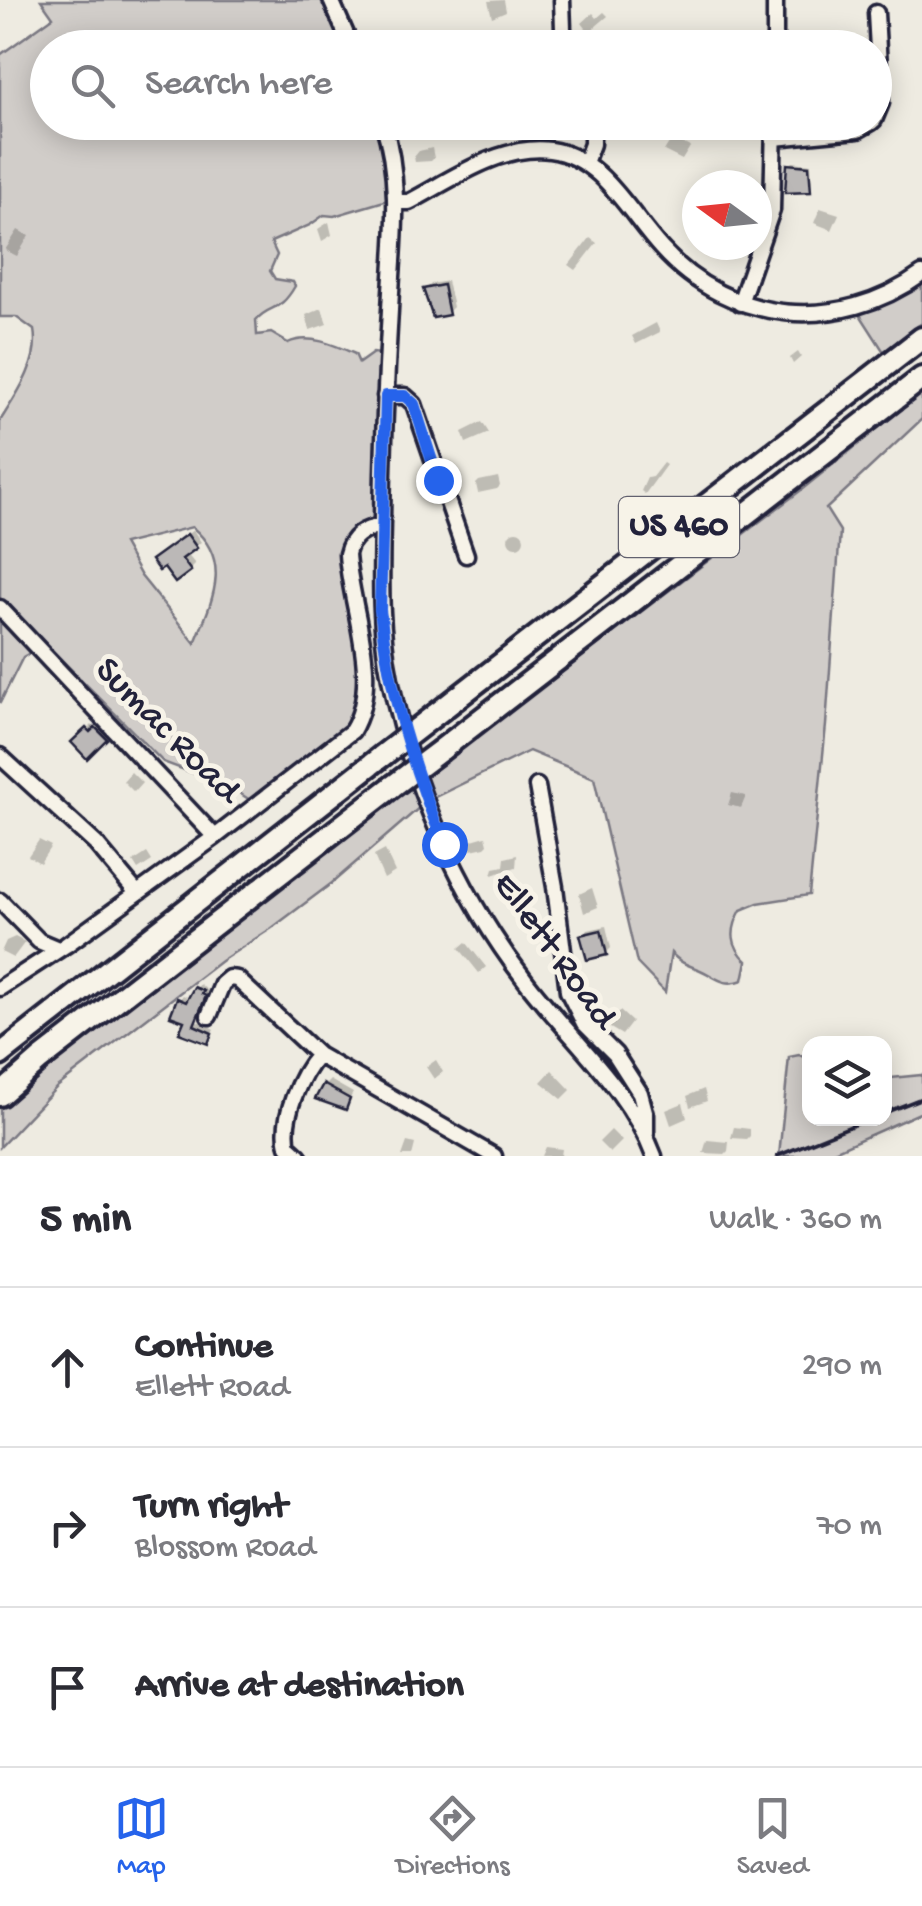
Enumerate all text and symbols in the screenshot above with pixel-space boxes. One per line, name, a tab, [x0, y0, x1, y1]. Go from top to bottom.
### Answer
search box	[30, 30, 892, 140]
icon: search	[65, 58, 120, 113]
text: Search here	[145, 63, 332, 107]
north arrow	[682, 170, 772, 260]
route end	[416, 458, 462, 504]
road number: US 460	[619, 497, 739, 557]
street label: Sumac Road	[84, 650, 250, 816]
route start	[422, 822, 468, 868]
street label: Ellett Road	[481, 865, 626, 1041]
map controls	[802, 1036, 892, 1126]
button: layers	[802, 1036, 892, 1126]
text: 5 min	[40, 1197, 131, 1246]
text: Walk · 360 m	[709, 1202, 882, 1240]
text: Continue	[135, 1326, 273, 1370]
icon: ahead	[40, 1340, 95, 1395]
text: 290 m	[802, 1348, 882, 1386]
text: Ellett Road	[135, 1370, 289, 1408]
text: Turn right	[135, 1486, 287, 1530]
icon: right	[40, 1500, 95, 1555]
text: 70 m	[817, 1508, 882, 1546]
text: Blossom Road	[135, 1530, 315, 1568]
icon: arrive	[40, 1660, 95, 1715]
text: Arrive at destination	[135, 1665, 464, 1709]
tab: Map	[114, 1791, 169, 1884]
tab: Directions	[396, 1791, 510, 1884]
tab: Saved	[737, 1791, 808, 1884]

